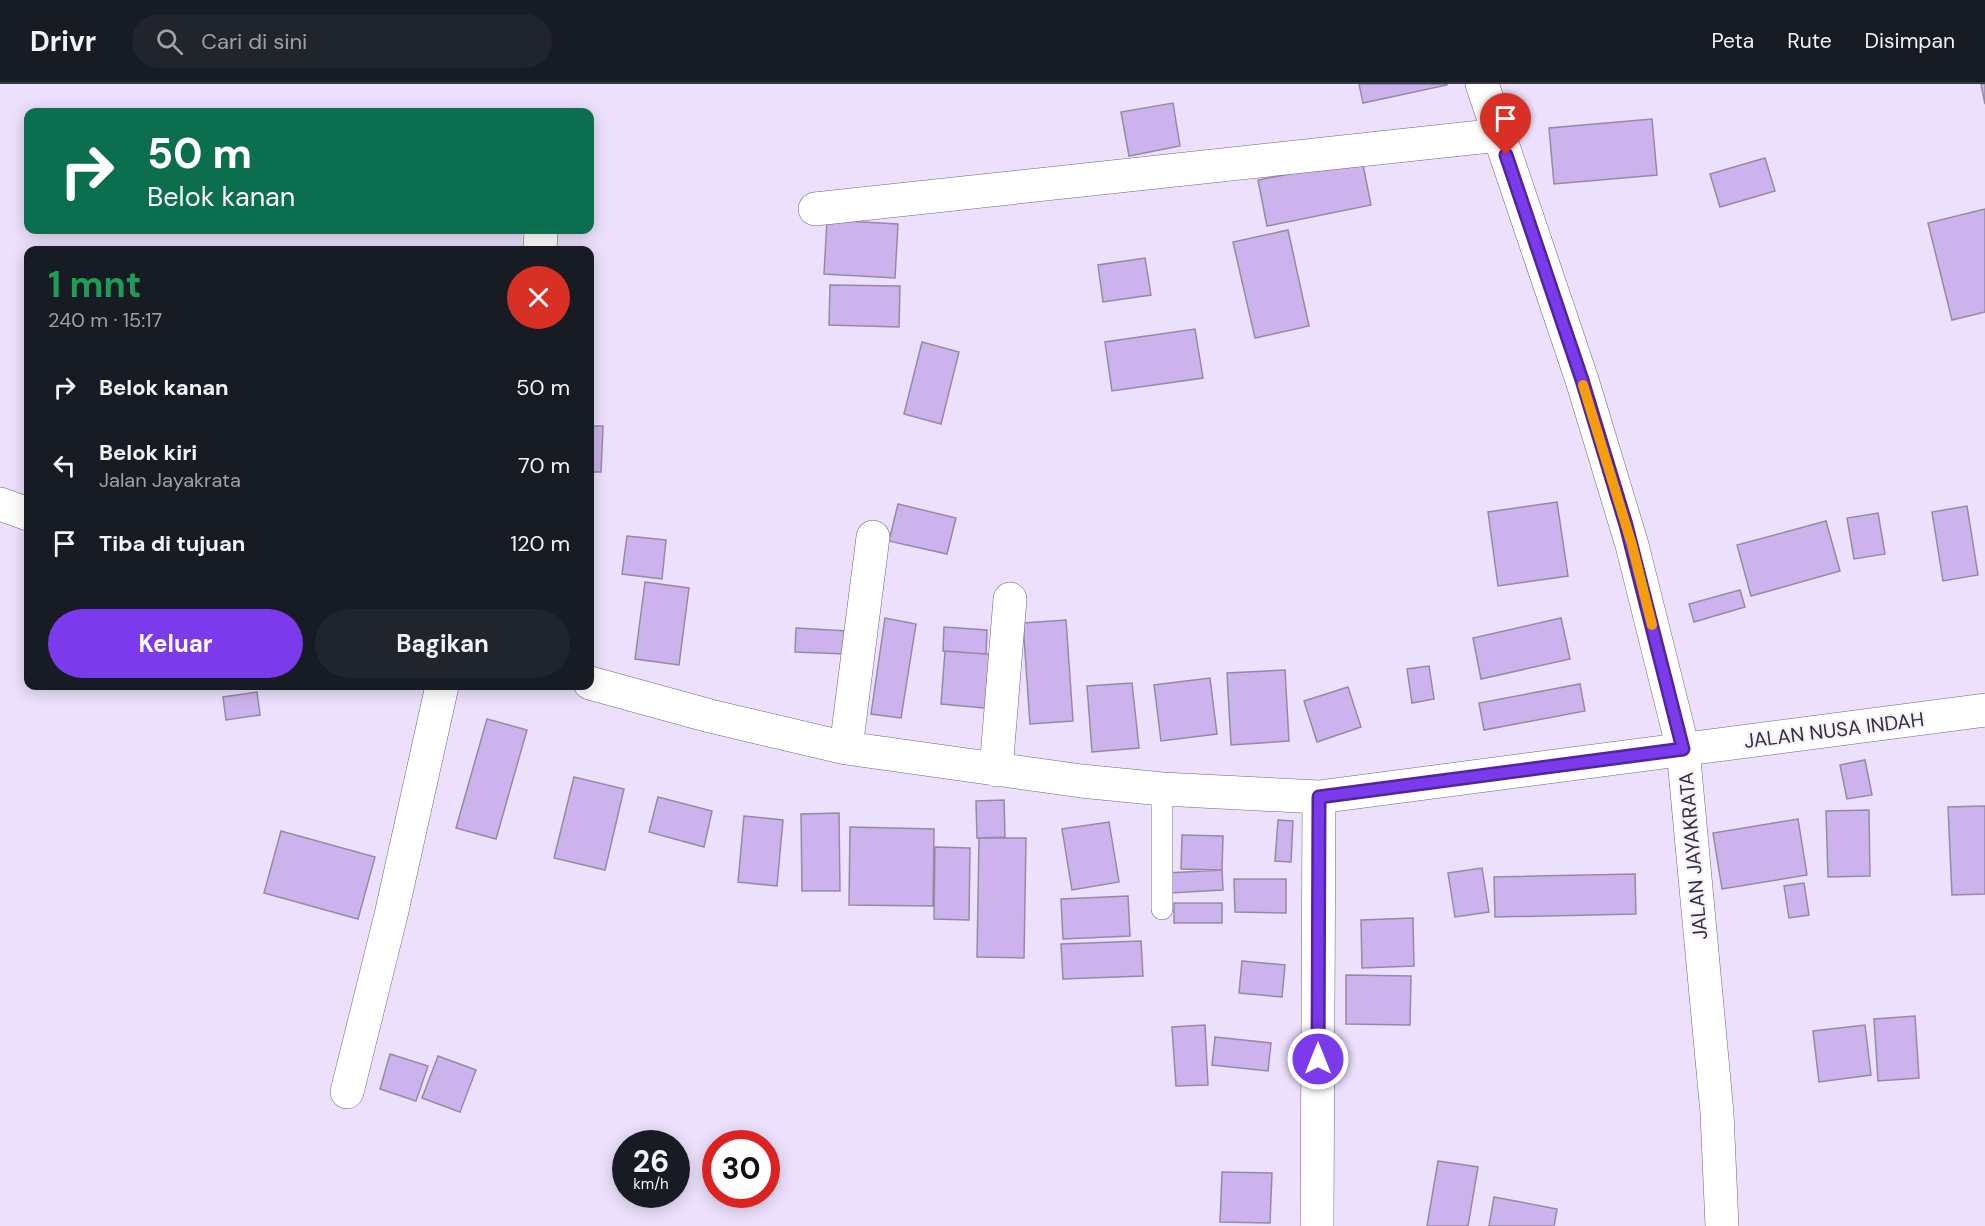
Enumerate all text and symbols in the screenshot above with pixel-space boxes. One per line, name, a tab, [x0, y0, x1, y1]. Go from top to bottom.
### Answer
search box	[132, 14, 552, 68]
text: Drivr	[30, 23, 96, 60]
icon: search	[153, 25, 186, 58]
text: Cari di sini	[201, 27, 307, 56]
text: Peta	[1711, 27, 1754, 55]
text: Rute	[1787, 27, 1832, 55]
text: Disimpan	[1865, 27, 1955, 55]
pin	[1480, 93, 1531, 155]
icon: arrive	[1489, 102, 1522, 135]
text: 50 m	[147, 126, 252, 181]
icon: right	[48, 132, 126, 210]
text: Belok kanan	[147, 179, 295, 214]
text: 1 mnt	[48, 261, 141, 308]
button: close	[507, 266, 570, 329]
text: 240 m · 15:17	[48, 307, 162, 333]
icon: right	[48, 371, 81, 404]
text: Belok kanan	[99, 373, 229, 402]
text: 50 m	[516, 373, 570, 402]
text: Belok kiri	[99, 438, 197, 467]
icon: left	[48, 449, 81, 482]
text: 70 m	[518, 451, 570, 480]
text: Jalan Jayakrata	[99, 467, 241, 493]
icon: arrive	[48, 527, 81, 560]
text: Tiba di tujuan	[99, 529, 245, 558]
text: 120 m	[510, 529, 570, 558]
button: Keluar	[48, 609, 303, 678]
button: Bagikan	[315, 609, 570, 678]
street label: JALAN NUSA INDAH	[1743, 706, 1925, 754]
street label: JALAN JAYAKRATA	[1673, 771, 1713, 941]
position arrow	[1286, 1027, 1350, 1091]
speed limit sign: 30	[702, 1130, 780, 1208]
text: 26	[633, 1142, 669, 1181]
text: km/h	[633, 1174, 669, 1194]

